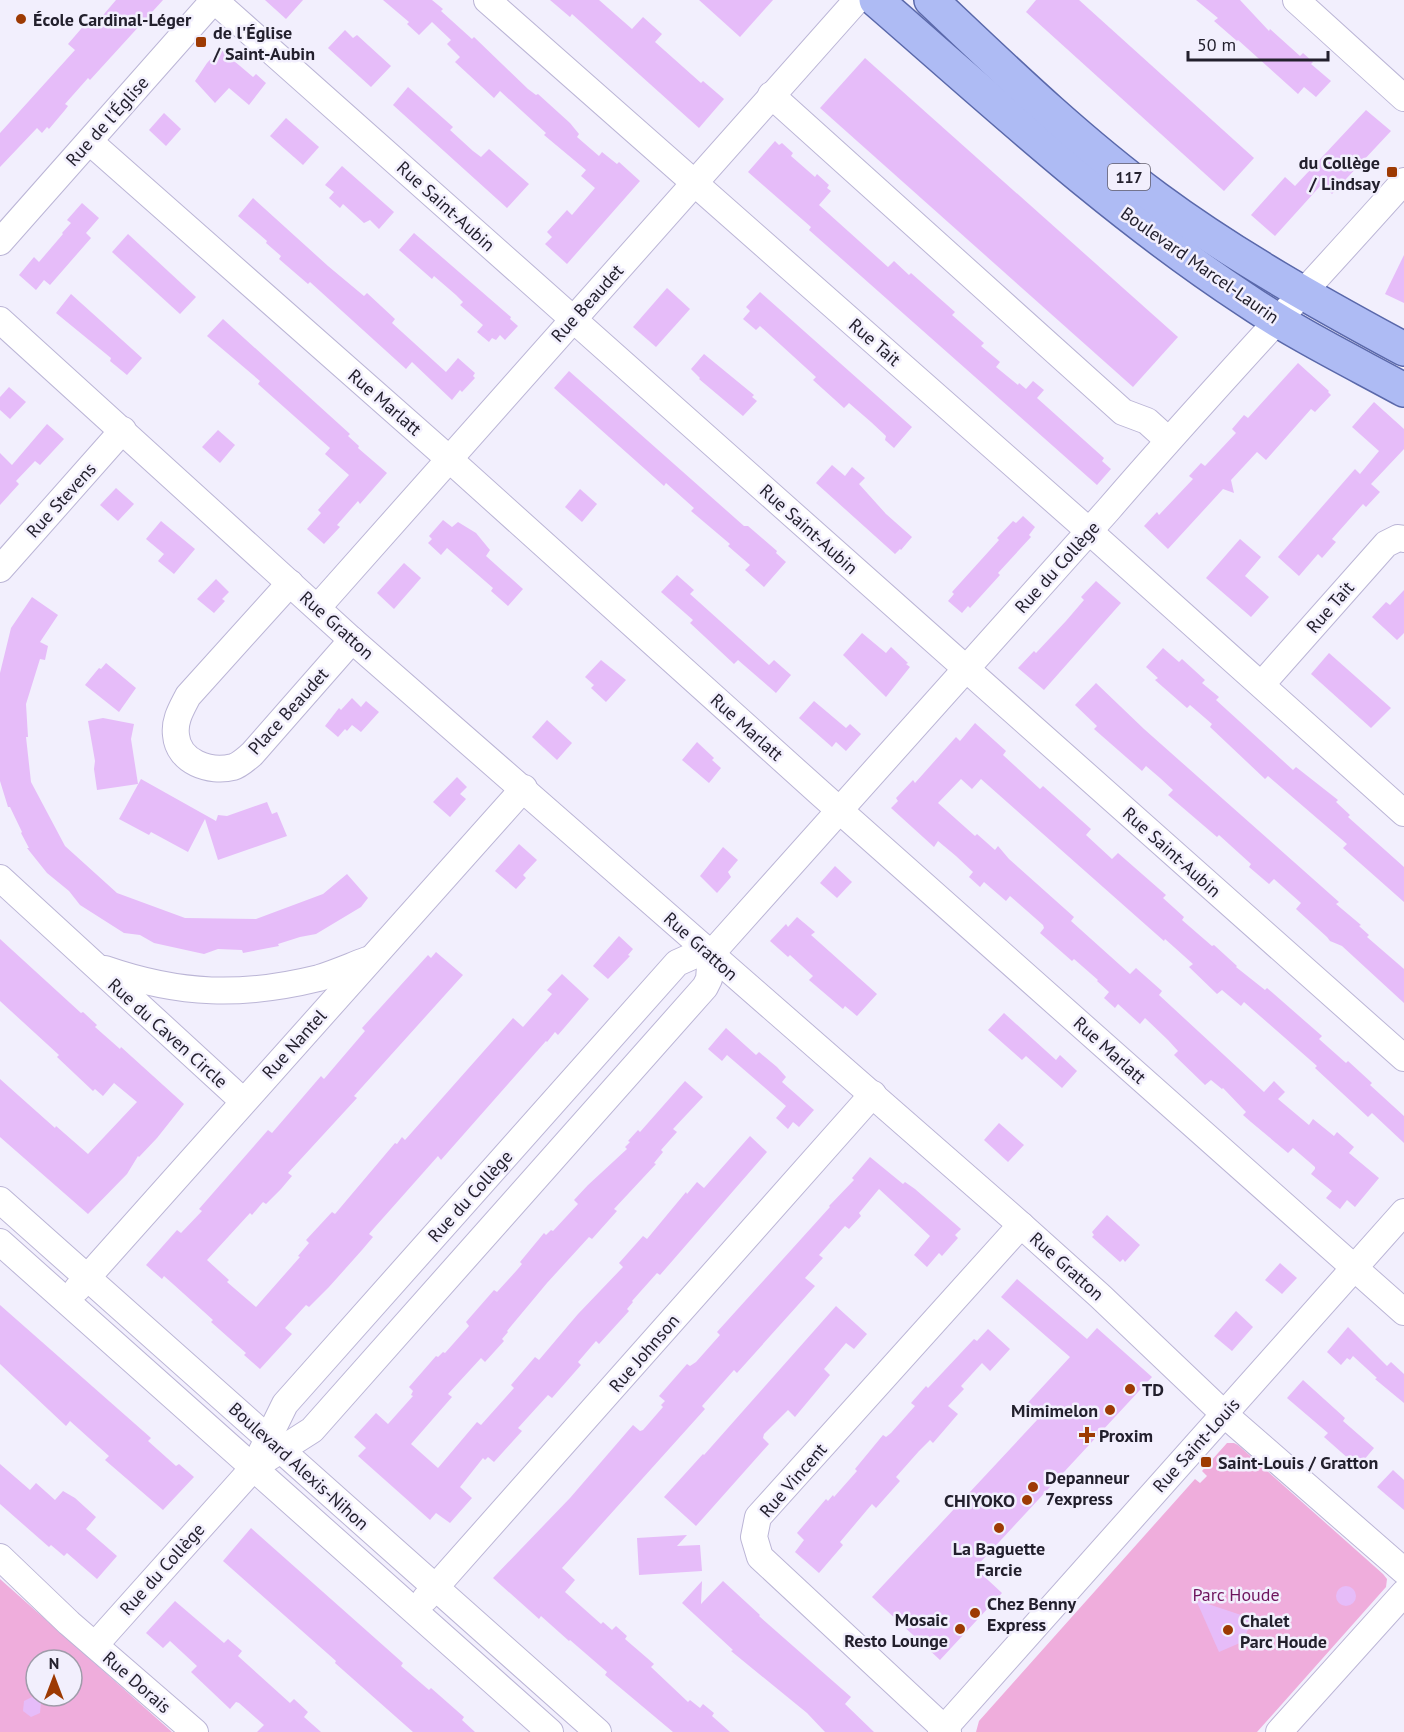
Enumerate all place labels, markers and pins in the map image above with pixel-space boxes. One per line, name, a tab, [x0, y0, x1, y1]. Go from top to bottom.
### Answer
place label: École Cardinal-Léger	[33, 8, 192, 31]
marker: École Cardinal-Léger	[14, 12, 28, 26]
place label: de l'Église / Saint-Aubin	[212, 21, 315, 65]
marker: de l'Église / Saint-Aubin	[194, 35, 208, 49]
place label: du Collège / Lindsay	[1299, 151, 1380, 195]
marker: du Collège / Lindsay	[1385, 165, 1399, 179]
place label: TD	[1142, 1378, 1164, 1401]
marker: TD	[1123, 1382, 1137, 1396]
place label: Mimimelon	[1011, 1399, 1098, 1422]
marker: Mimimelon	[1103, 1403, 1117, 1417]
place label: Proxim	[1099, 1424, 1153, 1447]
marker: Proxim	[1080, 1428, 1094, 1442]
place label: Saint-Louis / Gratton	[1218, 1451, 1378, 1474]
marker: Saint-Louis / Gratton	[1199, 1455, 1213, 1469]
place label: Depanneur 7express	[1045, 1466, 1130, 1510]
marker: Depanneur 7express	[1026, 1480, 1040, 1494]
place label: CHIYOKO	[944, 1489, 1015, 1512]
marker: CHIYOKO	[1020, 1493, 1034, 1507]
marker: La Baguette Farcie	[992, 1521, 1006, 1535]
place label: La Baguette Farcie	[953, 1537, 1045, 1581]
place label: Chez Benny Express	[987, 1592, 1077, 1636]
marker: Chez Benny Express	[968, 1606, 982, 1620]
place label: Mosaic Resto Lounge	[844, 1608, 948, 1652]
place label: Chalet Parc Houde	[1240, 1609, 1327, 1653]
marker: Mosaic Resto Lounge	[953, 1622, 967, 1636]
marker: Chalet Parc Houde	[1221, 1623, 1235, 1637]

